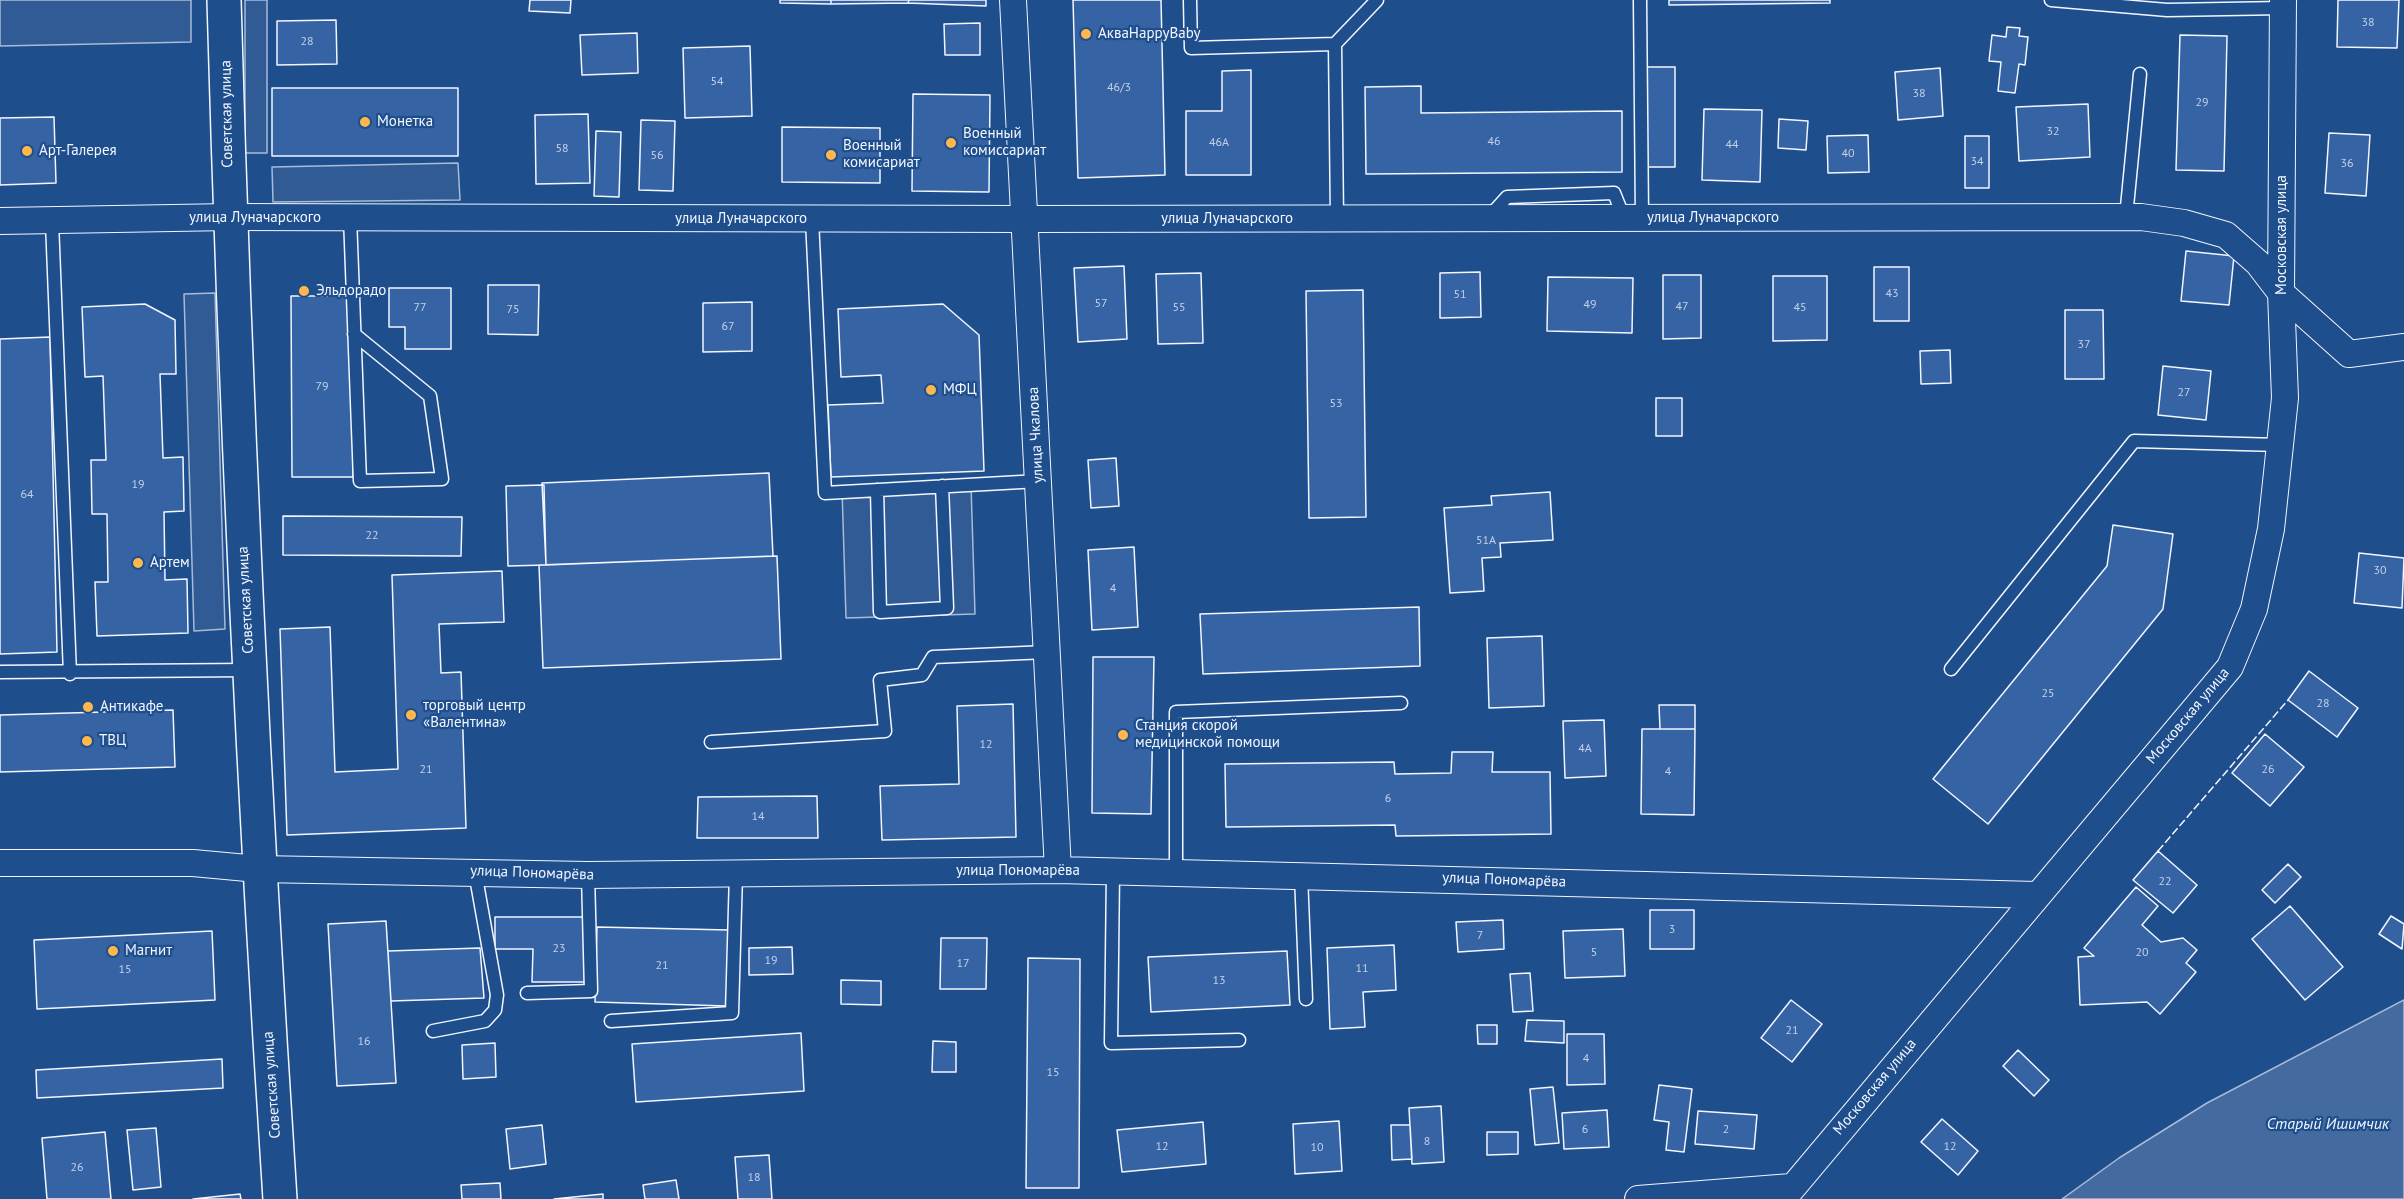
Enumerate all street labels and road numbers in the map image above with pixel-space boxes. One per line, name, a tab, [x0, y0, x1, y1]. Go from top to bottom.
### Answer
street label: Советская улица	[217, 60, 237, 168]
street label: Московская улица	[2273, 175, 2291, 295]
street label: улица Луначарского	[189, 209, 321, 227]
street label: улица Луначарского	[1647, 209, 1779, 227]
street label: улица Луначарского	[675, 210, 807, 228]
street label: улица Луначарского	[1161, 210, 1293, 228]
street label: улица Чкалова	[1024, 386, 1048, 484]
street label: Советская улица	[234, 546, 258, 654]
street label: Московская улица	[2143, 664, 2233, 768]
street label: улица Пономарёва	[470, 862, 594, 884]
street label: улица Пономарёва	[956, 862, 1080, 880]
street label: улица Пономарёва	[1442, 869, 1566, 891]
street label: Советская улица	[259, 1031, 285, 1139]
street label: Московская улица	[1830, 1035, 1920, 1139]

